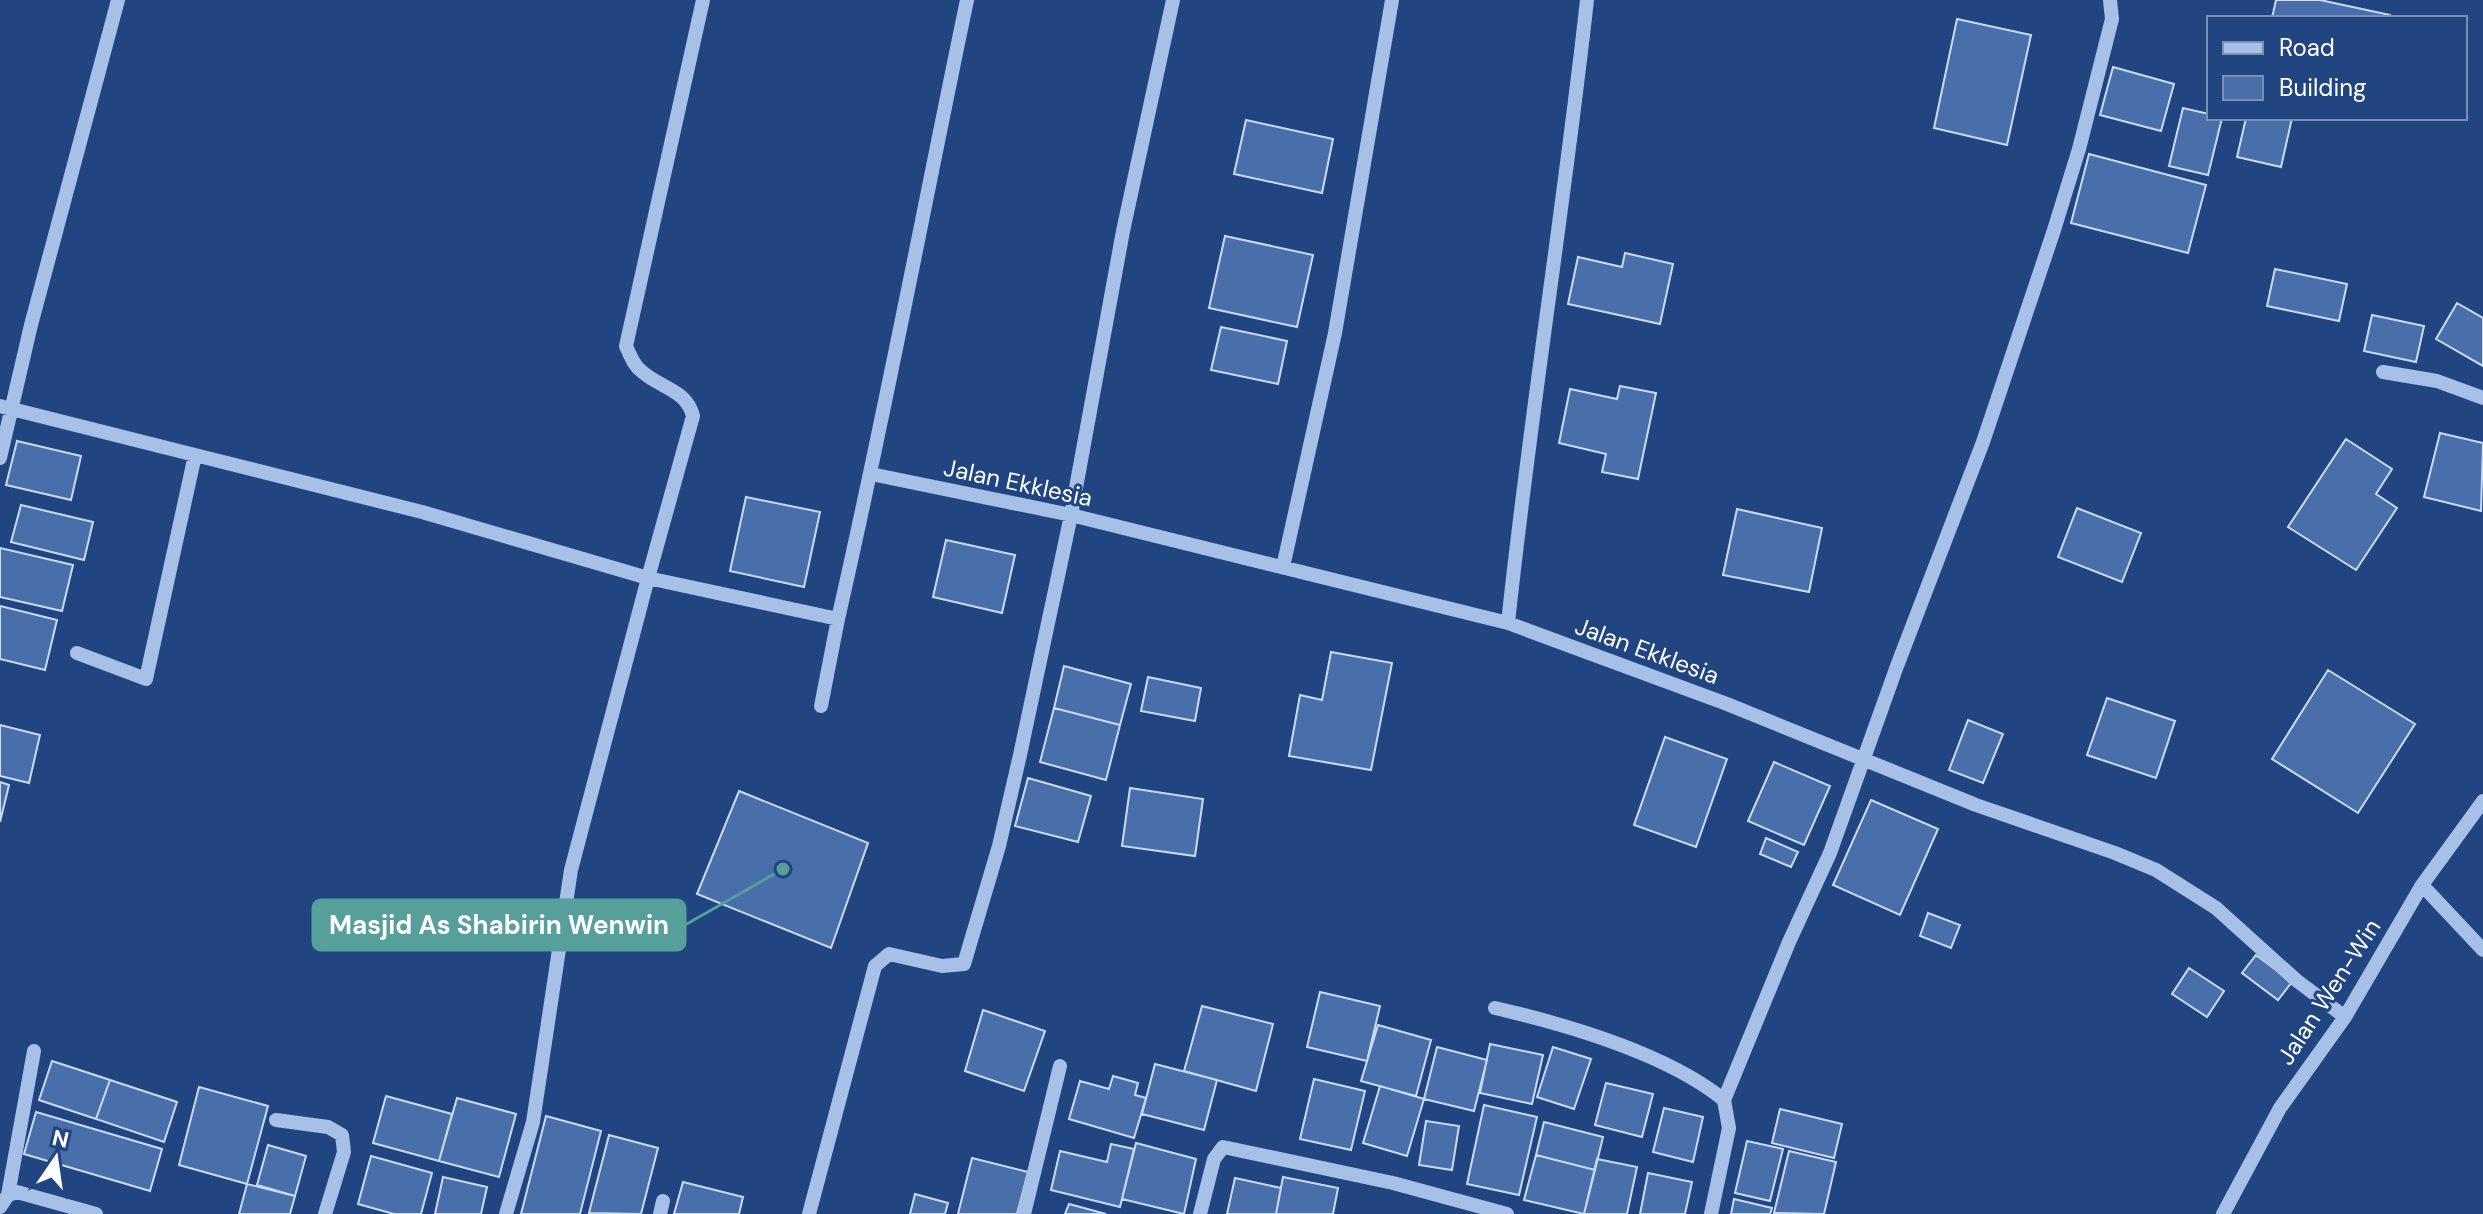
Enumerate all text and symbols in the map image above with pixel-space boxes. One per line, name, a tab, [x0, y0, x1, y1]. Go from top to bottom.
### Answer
legend	[2207, 16, 2467, 120]
text: Road	[2279, 32, 2335, 63]
text: Building	[2279, 72, 2366, 103]
street label: Jalan Ekklesia	[941, 452, 1095, 513]
street label: Jalan Ekklesia	[1571, 610, 1724, 691]
callout: Masjid As Shabirin Wenwin	[313, 900, 685, 950]
text: Masjid As Shabirin Wenwin	[329, 908, 669, 942]
street label: Jalan Wen-Win	[2270, 913, 2387, 1071]
north arrow	[16, 1118, 96, 1198]
text: N	[49, 1123, 71, 1155]

